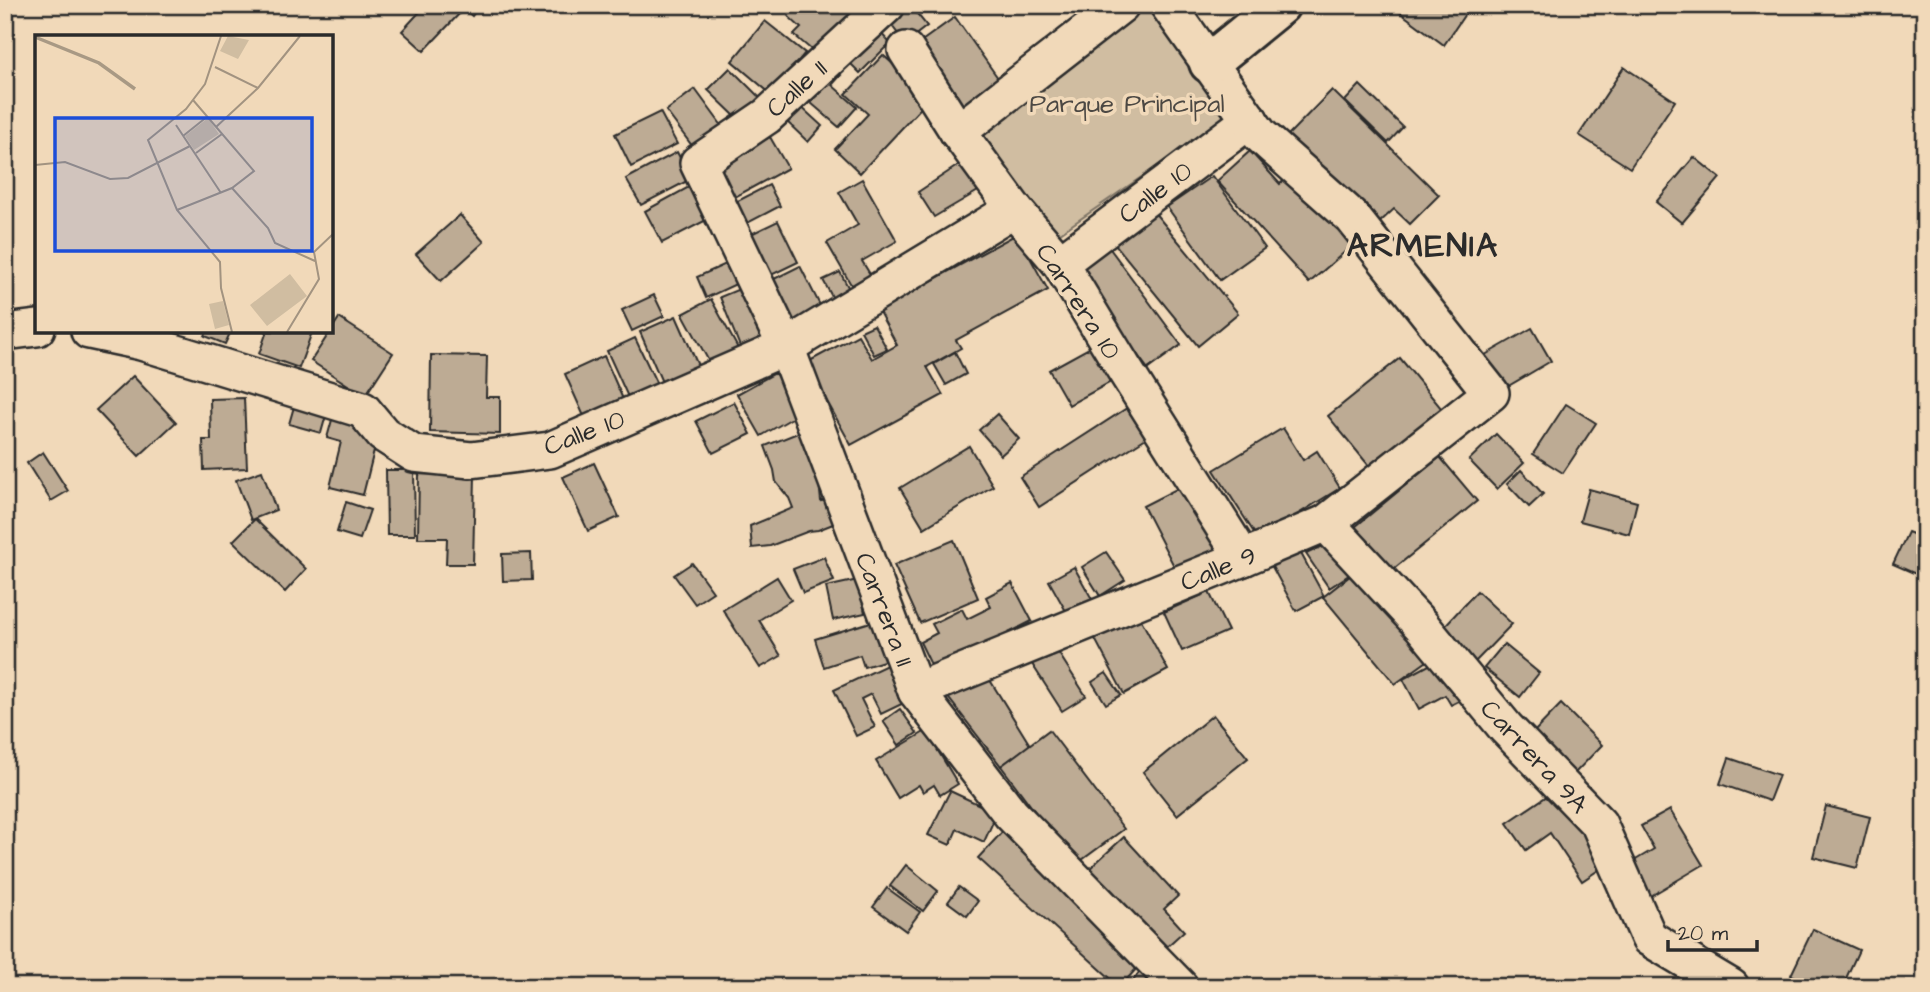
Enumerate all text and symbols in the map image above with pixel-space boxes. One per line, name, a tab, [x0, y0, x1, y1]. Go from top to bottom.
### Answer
inset map	[35, 35, 332, 332]
street label: Calle 11	[758, 52, 835, 126]
park label: Parque Principal	[1029, 86, 1225, 122]
street label: Calle 10	[1111, 153, 1200, 232]
district label: ARMENIA	[1347, 223, 1499, 269]
street label: Carrera 10	[1027, 236, 1129, 367]
street label: Calle 10	[539, 401, 630, 465]
street label: Calle 9	[1175, 537, 1262, 600]
street label: Carrera 11	[846, 547, 922, 671]
street label: Carrera 9A	[1472, 692, 1597, 822]
scale bar	[1668, 908, 1757, 952]
text: 20 m	[1678, 919, 1729, 948]

